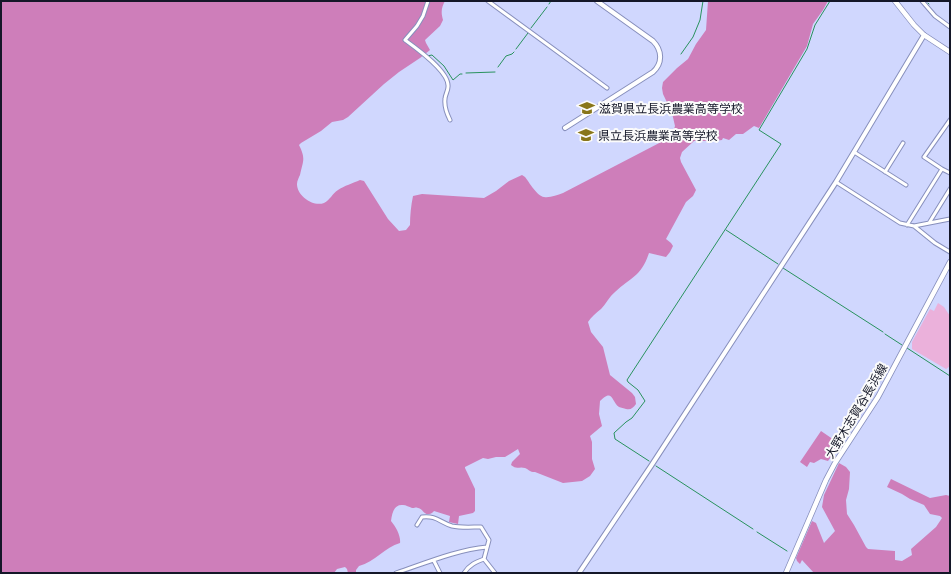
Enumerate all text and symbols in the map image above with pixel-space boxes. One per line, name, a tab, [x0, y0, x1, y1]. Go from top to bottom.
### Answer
school or university icon: 滋賀県立長浜農業高等学校	[578, 99, 596, 117]
place label: 滋賀県立長浜農業高等学校	[599, 101, 743, 116]
school or university icon: 県立長浜農業高等学校	[577, 126, 595, 144]
place label: 県立長浜農業高等学校	[598, 128, 718, 143]
street label: 大野木志賀谷長浜線	[822, 361, 890, 461]

